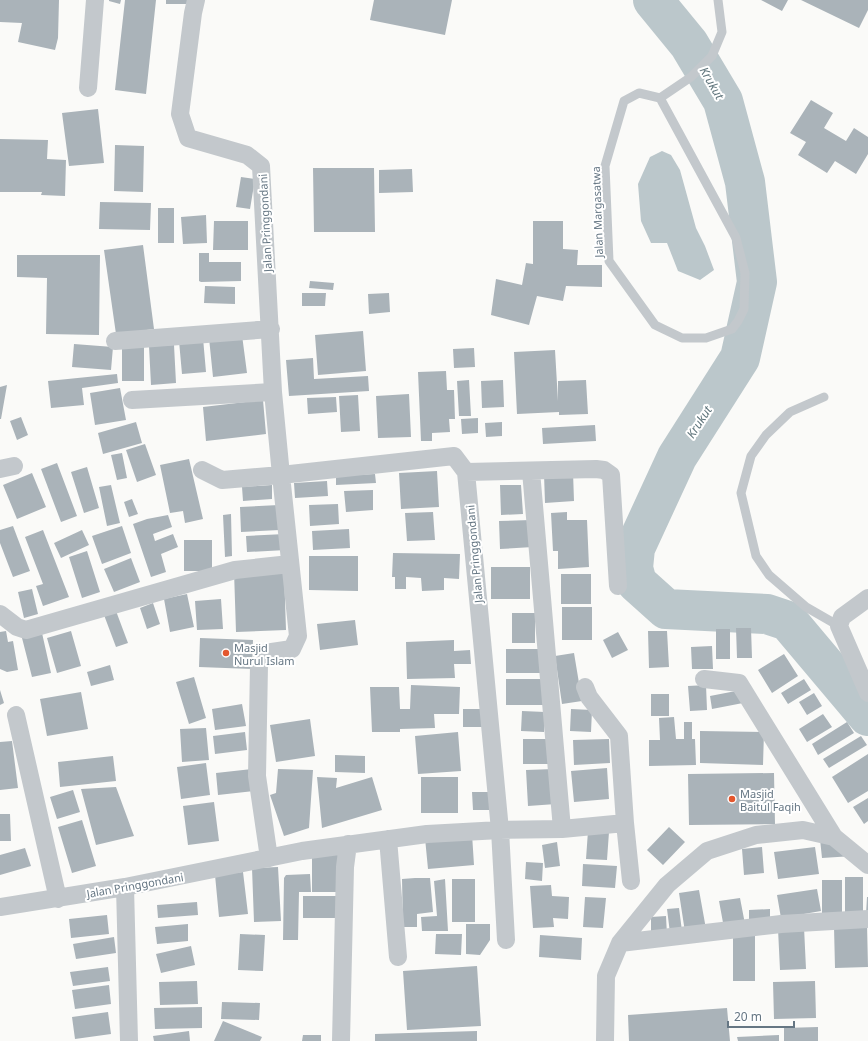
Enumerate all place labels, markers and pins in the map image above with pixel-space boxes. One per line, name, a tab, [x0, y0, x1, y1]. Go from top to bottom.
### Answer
place label: Masjid Nurul Islam	[234, 640, 295, 668]
marker: Masjid Nurul Islam	[221, 648, 231, 658]
place label: Masjid Baitul Faqih	[740, 786, 801, 814]
marker: Masjid Baitul Faqih	[727, 794, 737, 804]

